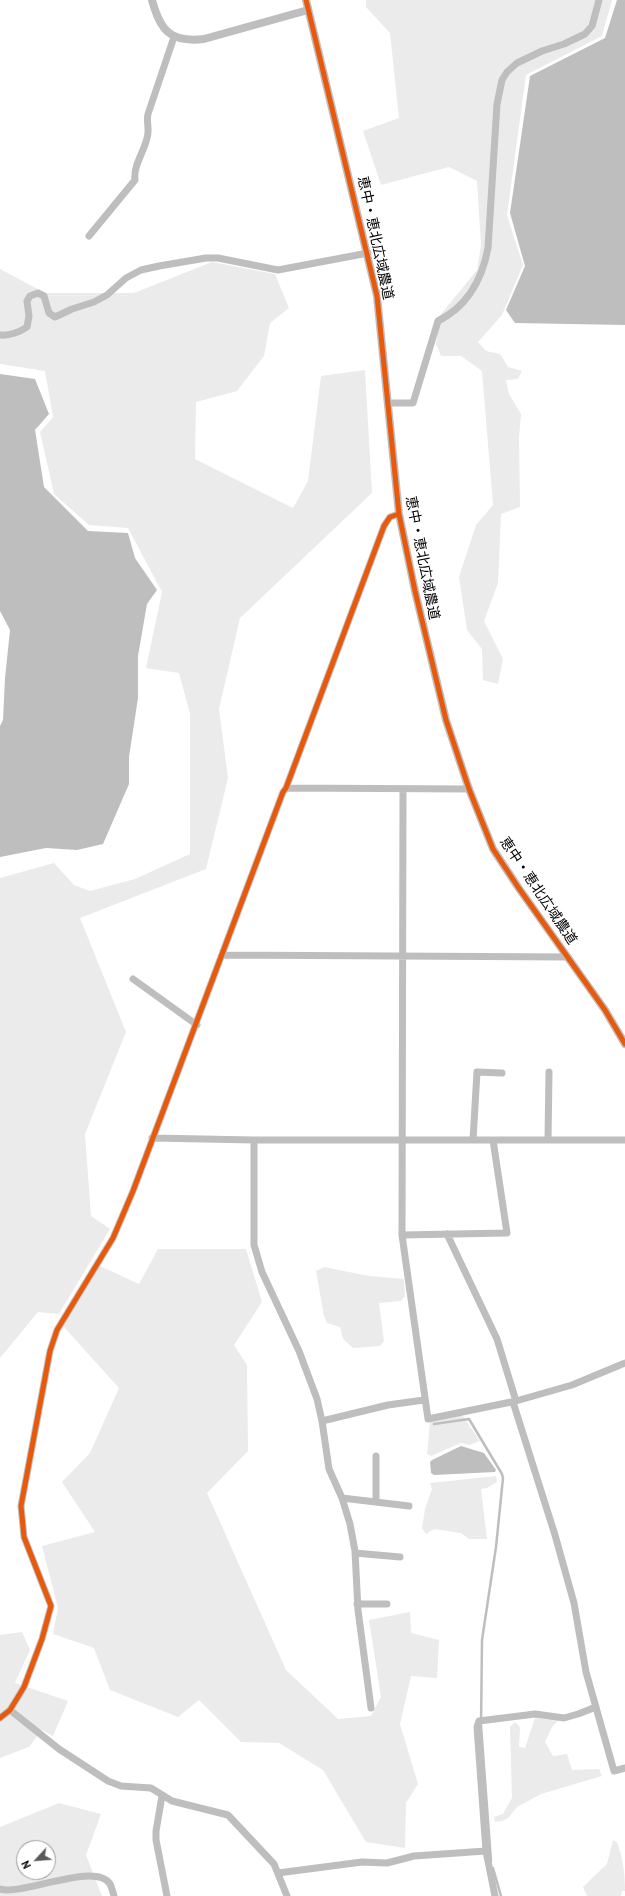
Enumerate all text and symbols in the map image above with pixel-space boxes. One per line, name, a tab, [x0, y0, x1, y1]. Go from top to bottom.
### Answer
street label: 恵中・恵北広域農道	[354, 175, 396, 301]
street label: 恵中・恵北広域農道	[402, 495, 442, 621]
street label: 恵中・恵北広域農道	[496, 834, 580, 948]
north arrow	[16, 1840, 56, 1880]
text: N	[18, 1859, 34, 1871]

